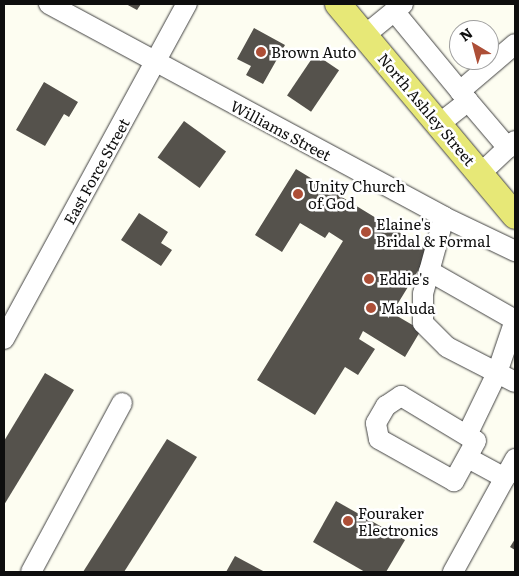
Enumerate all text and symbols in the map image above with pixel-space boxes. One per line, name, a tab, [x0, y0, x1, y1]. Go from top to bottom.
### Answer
north arrow	[449, 20, 499, 70]
text: N	[455, 22, 476, 45]
place label: Brown Auto	[271, 43, 357, 61]
marker: Brown Auto	[255, 46, 267, 58]
street label: North Ashley Street	[375, 49, 479, 169]
street label: Williams Street	[228, 96, 334, 164]
street label: East Force Street	[59, 115, 133, 227]
place label: Unity Church of God	[308, 176, 406, 211]
marker: Unity Church of God	[292, 188, 304, 200]
place label: Elaine's Bridal & Formal	[376, 214, 490, 249]
marker: Elaine's Bridal & Formal	[360, 226, 372, 238]
place label: Eddie's	[379, 270, 429, 288]
marker: Eddie's	[363, 273, 375, 285]
place label: Maluda	[381, 299, 435, 317]
marker: Maluda	[365, 302, 377, 314]
place label: Fouraker Electronics	[358, 503, 438, 538]
marker: Fouraker Electronics	[342, 515, 354, 527]

